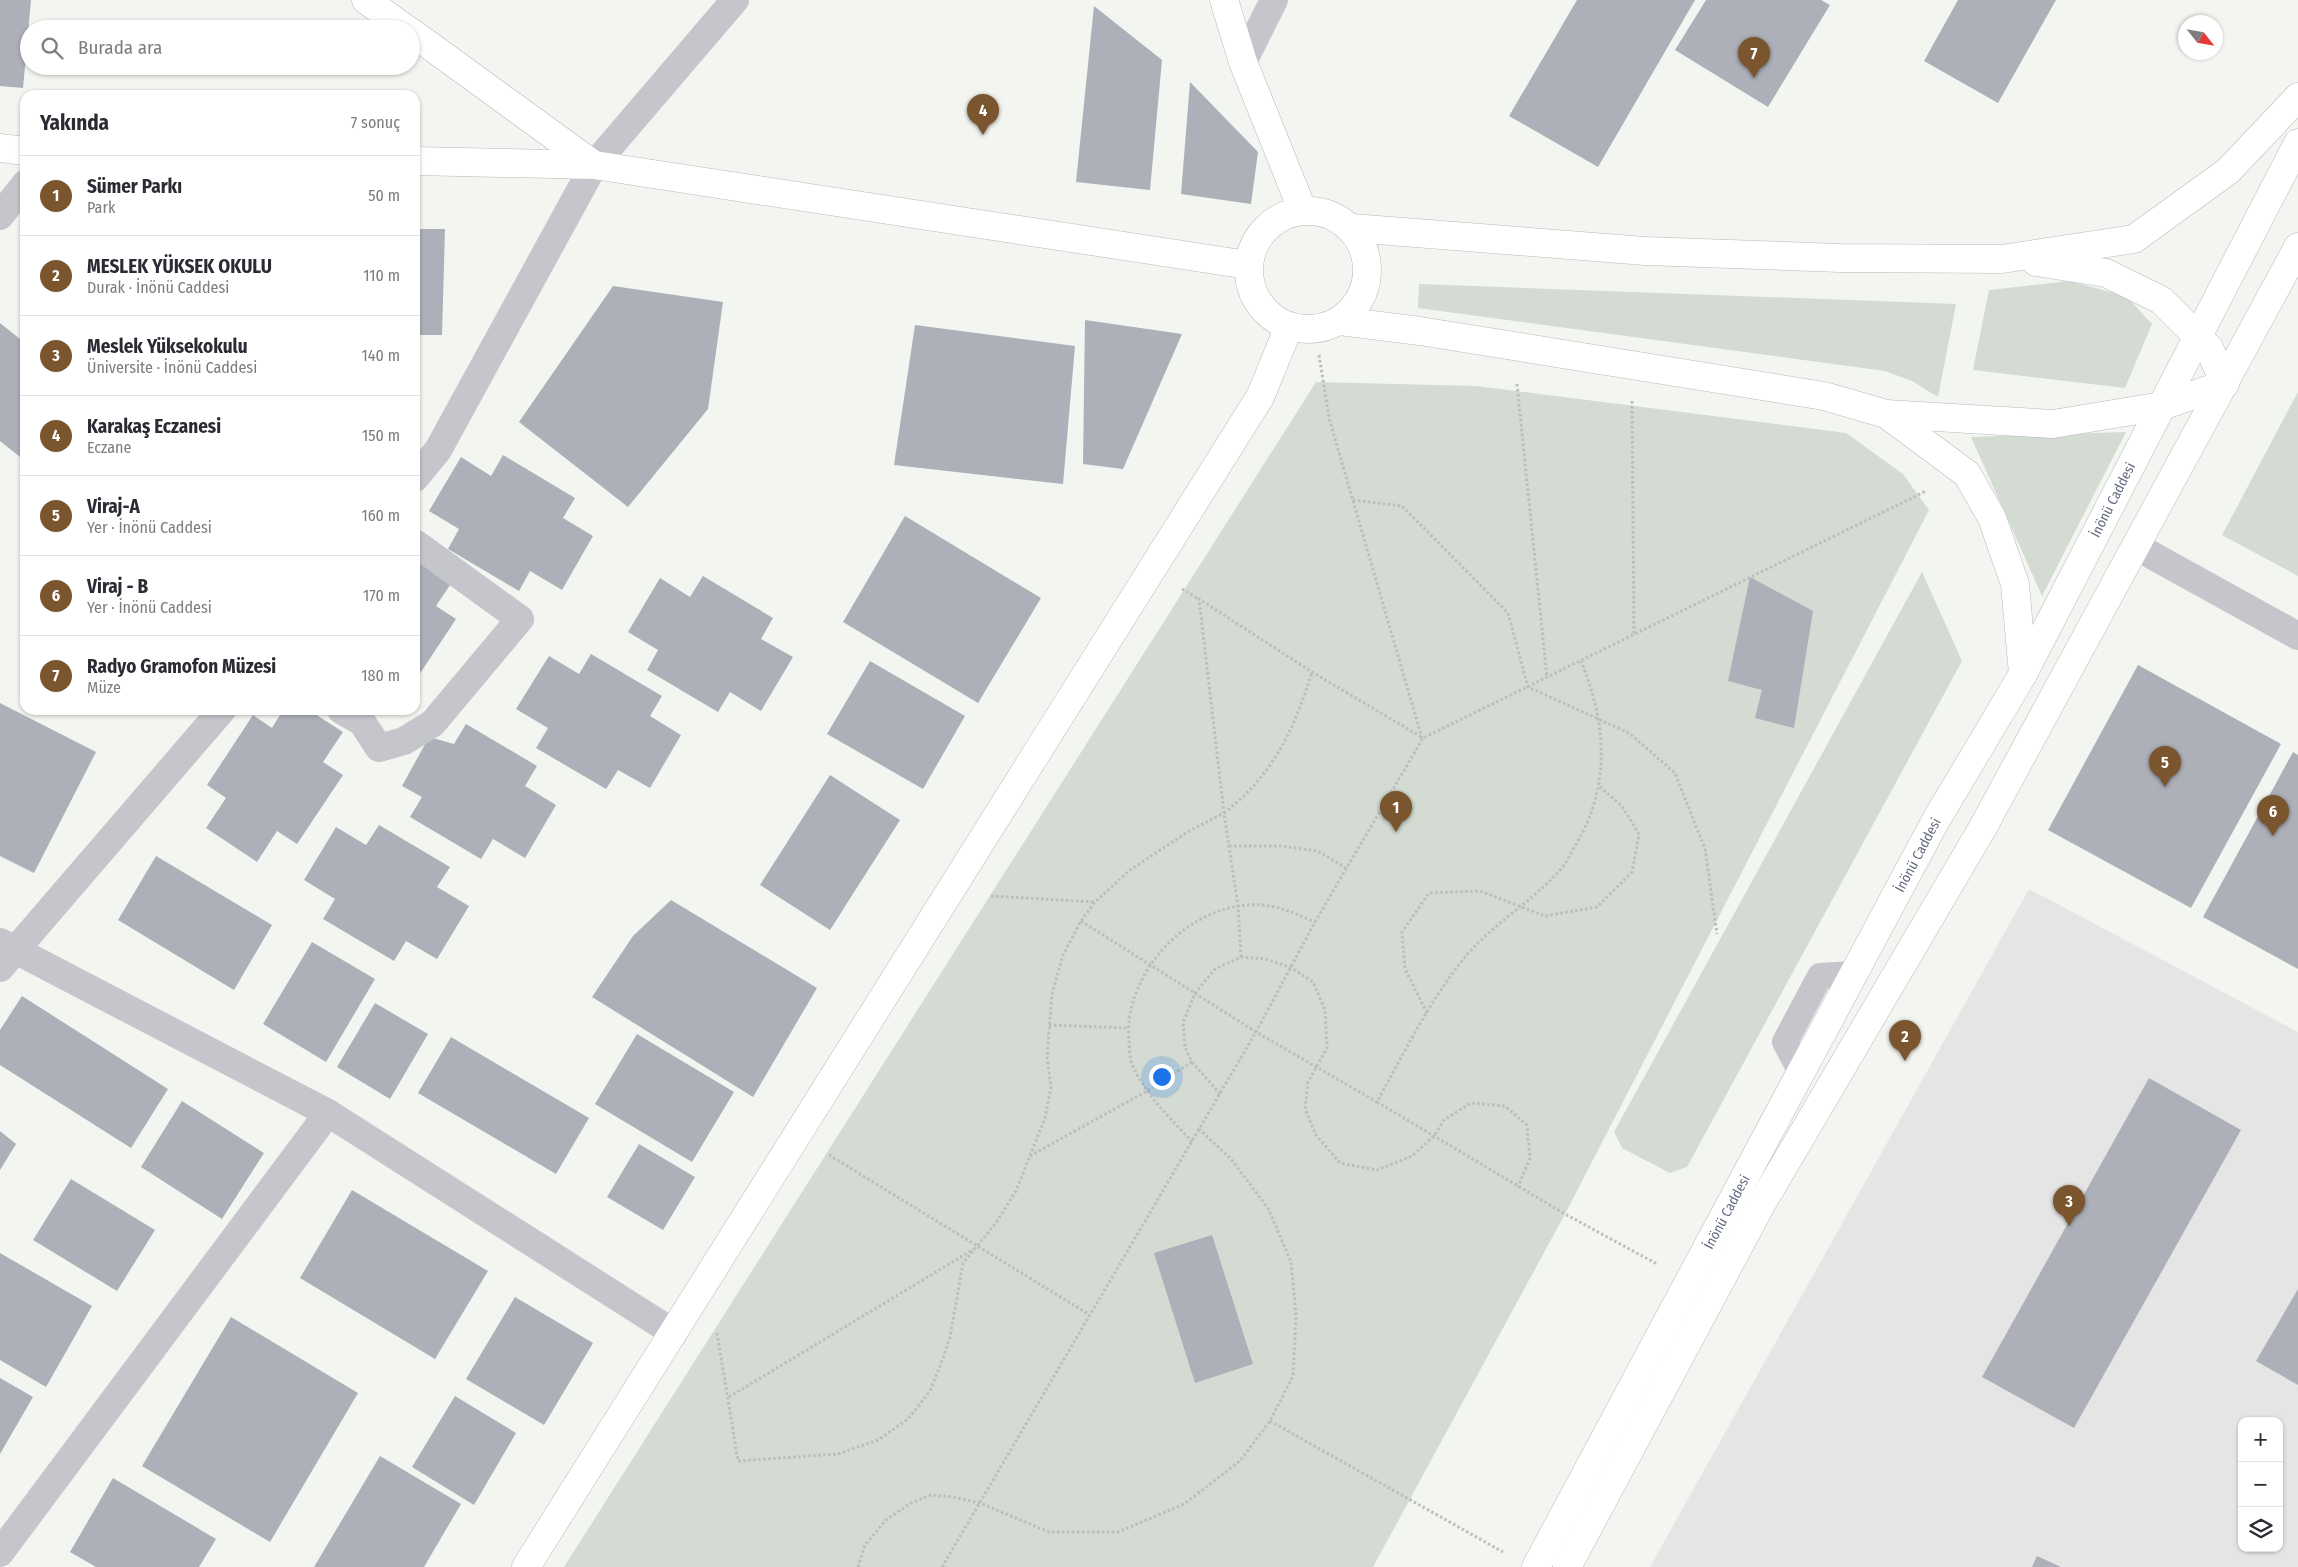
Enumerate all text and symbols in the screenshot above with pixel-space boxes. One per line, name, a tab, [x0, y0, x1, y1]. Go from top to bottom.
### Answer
north arrow	[2178, 15, 2223, 60]
search box	[20, 20, 420, 75]
icon: search	[38, 34, 66, 62]
text: Burada ara	[78, 36, 162, 59]
pin: 7	[1738, 37, 1770, 78]
pin: 4	[967, 94, 999, 135]
text: Yakında	[40, 110, 109, 136]
text: 7 sonuç	[351, 113, 400, 132]
text: Sümer Parkı	[87, 175, 182, 198]
text: 1	[53, 186, 59, 205]
text: 50 m	[368, 186, 400, 205]
text: Park	[87, 198, 115, 217]
text: MESLEK YÜKSEK OKULU	[87, 255, 272, 278]
text: 2	[52, 266, 60, 285]
text: 110 m	[363, 266, 400, 285]
text: Durak · İnönü Caddesi	[87, 278, 229, 297]
text: Meslek Yüksekokulu	[87, 335, 248, 358]
text: 3	[52, 346, 60, 365]
text: 140 m	[362, 346, 400, 365]
text: Üniversite · İnönü Caddesi	[87, 358, 257, 377]
text: Karakaş Eczanesi	[87, 415, 221, 438]
text: 4	[52, 426, 60, 445]
text: 150 m	[362, 426, 400, 445]
text: Eczane	[87, 438, 131, 457]
street label: İnönü Caddesi	[2087, 460, 2139, 540]
text: Viraj-A	[87, 495, 140, 518]
text: 5	[52, 506, 60, 525]
text: 160 m	[361, 506, 400, 525]
text: Yer · İnönü Caddesi	[87, 518, 212, 537]
text: Viraj - B	[87, 575, 148, 598]
text: 6	[52, 586, 60, 605]
text: 170 m	[363, 586, 400, 605]
text: Yer · İnönü Caddesi	[87, 598, 212, 617]
text: Radyo Gramofon Müzesi	[87, 655, 276, 678]
text: 7	[53, 666, 59, 685]
text: 180 m	[361, 666, 400, 685]
text: Müze	[87, 678, 121, 697]
pin: 5	[2149, 746, 2181, 787]
pin: 1	[1380, 791, 1412, 832]
pin: 6	[2257, 795, 2289, 836]
street label: İnönü Caddesi	[1891, 815, 1945, 895]
pin: 2	[1889, 1020, 1921, 1061]
your location	[1149, 1064, 1175, 1090]
street label: İnönü Caddesi	[1700, 1172, 1754, 1252]
pin: 3	[2053, 1185, 2085, 1226]
map controls	[2238, 1417, 2283, 1552]
button: +	[2238, 1417, 2283, 1462]
button: −	[2238, 1462, 2283, 1507]
button: layers	[2238, 1507, 2283, 1552]

